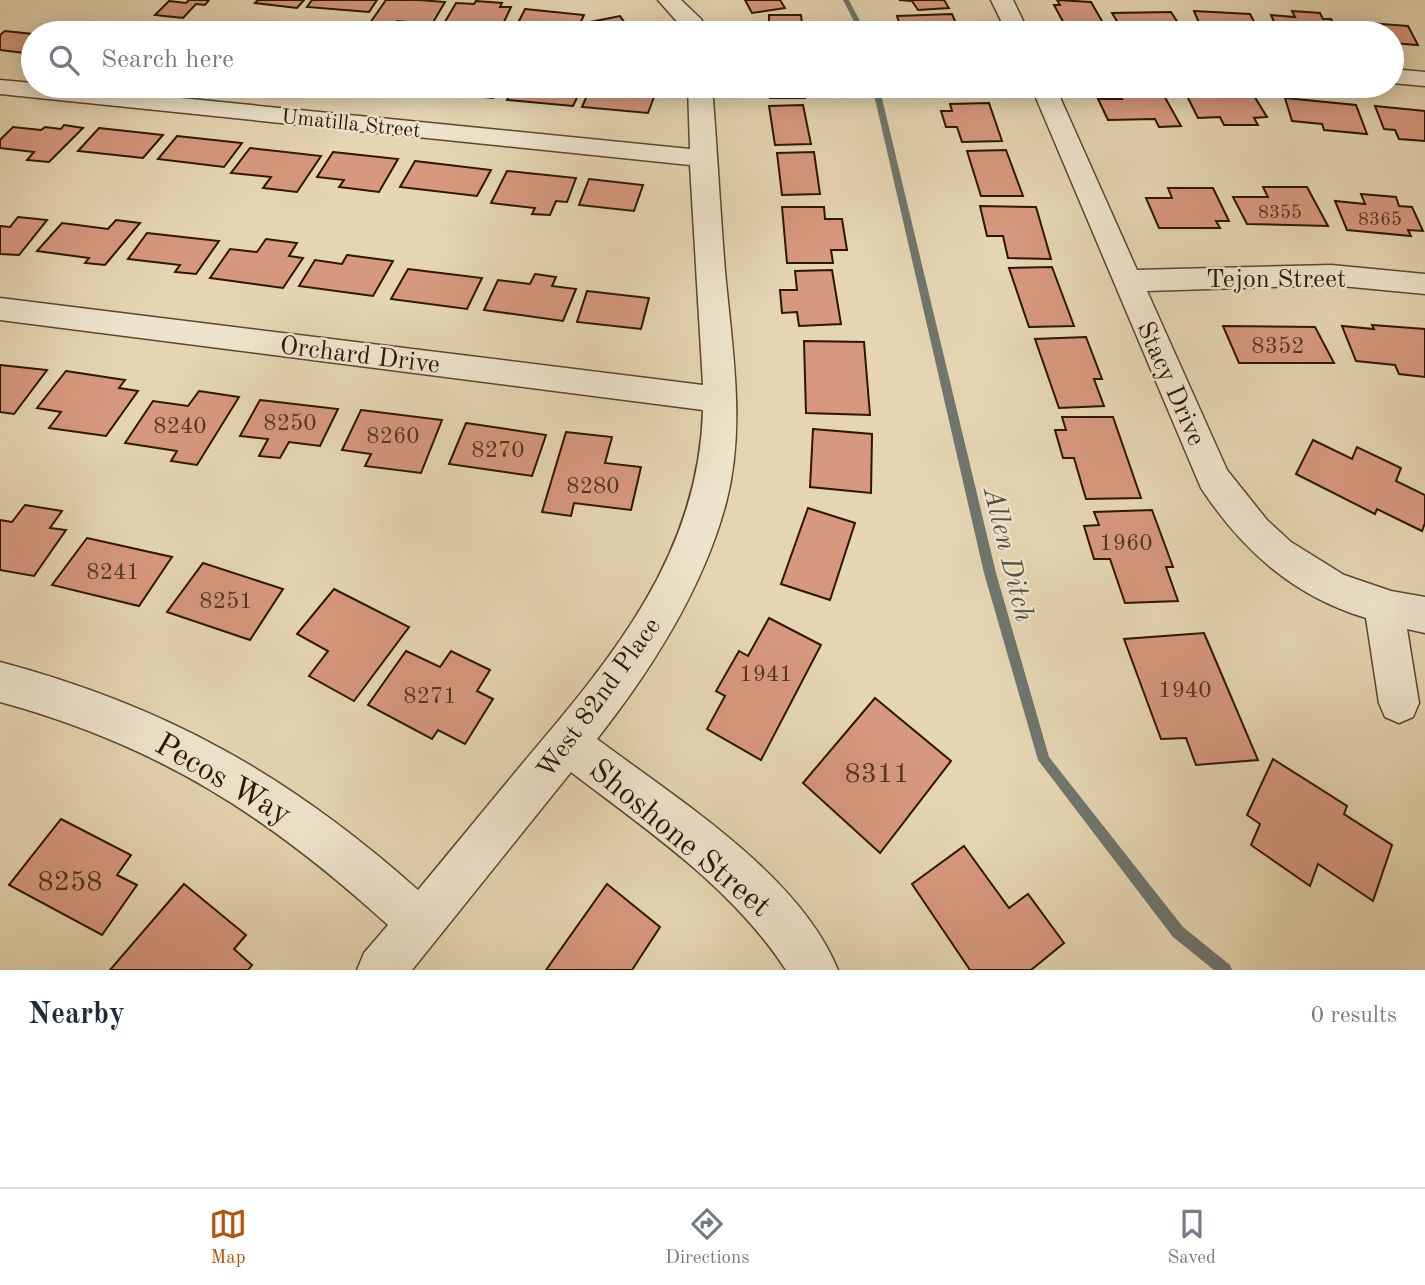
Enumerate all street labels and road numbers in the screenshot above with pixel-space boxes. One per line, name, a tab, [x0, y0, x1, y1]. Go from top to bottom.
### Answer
street label: Umatilla Street	[280, 107, 421, 142]
street label: Tejon Street	[1206, 267, 1346, 293]
street label: Stacy Drive	[1131, 318, 1209, 450]
street label: Orchard Drive	[278, 333, 441, 379]
street label: West 82nd Place	[533, 613, 666, 783]
street label: Pecos Way	[149, 729, 296, 832]
street label: Shoshone Street	[582, 754, 776, 924]

